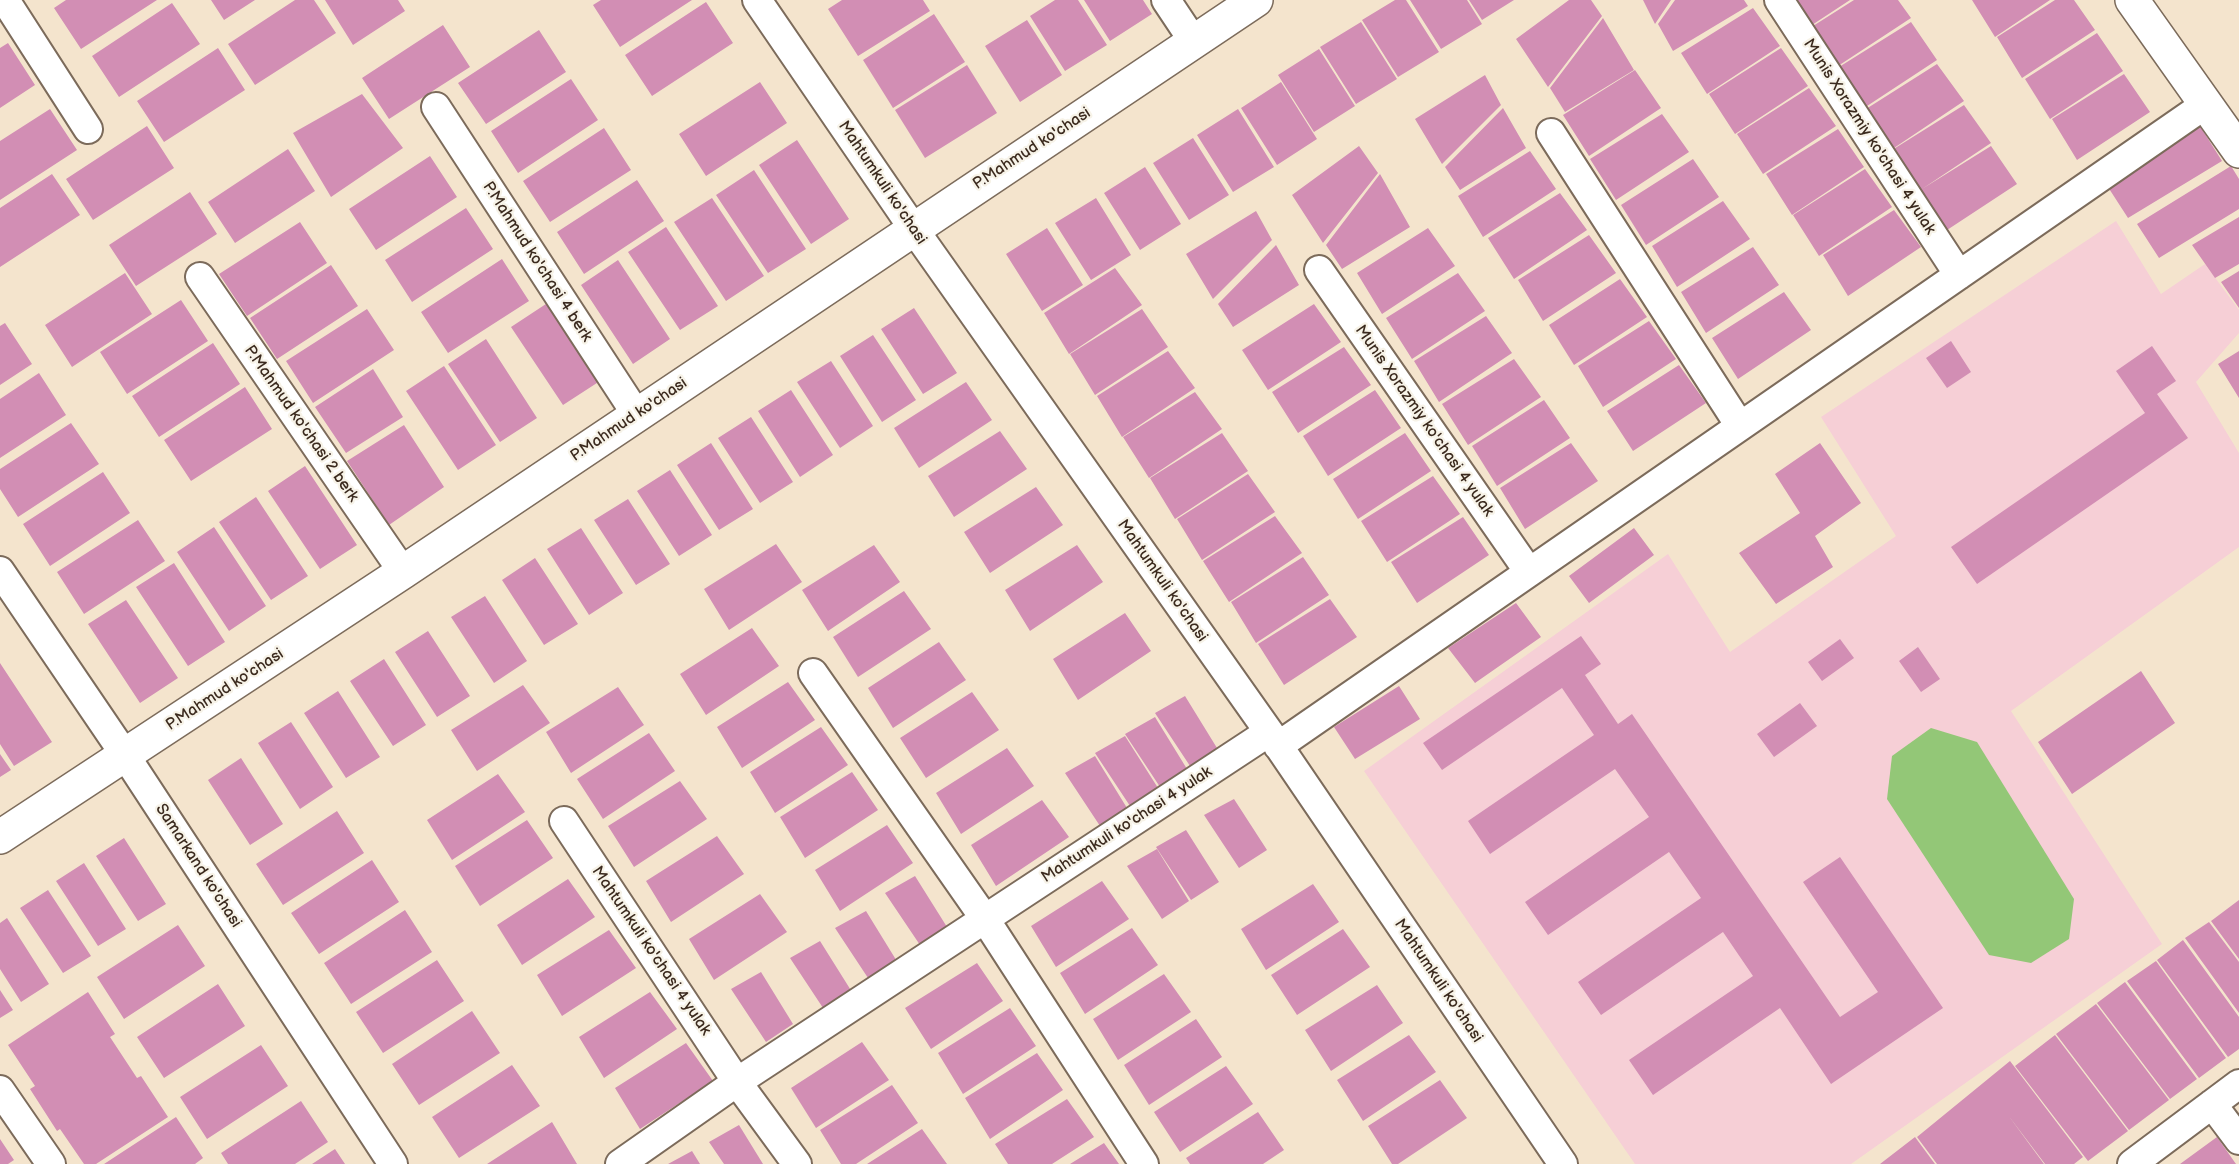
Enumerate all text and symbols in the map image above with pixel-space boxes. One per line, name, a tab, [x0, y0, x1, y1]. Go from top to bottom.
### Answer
street label: Munis Xorazmiy ko'chasi 4 yulak	[1799, 36, 1939, 238]
street label: P.Mahmud ko'chasi	[970, 104, 1094, 194]
street label: Mahtumkuli ko'chasi	[834, 118, 930, 248]
street label: P.Mahmud ko'chasi 4 berk	[478, 178, 596, 346]
street label: Munis Xorazmiy ko'chasi 4 yulak	[1350, 322, 1498, 520]
street label: P.Mahmud ko'chasi 2 berk	[240, 342, 362, 506]
street label: P.Mahmud ko'chasi	[567, 374, 691, 466]
street label: Mahtumkuli ko'chasi	[1113, 516, 1211, 646]
street label: P.Mahmud ko'chasi	[163, 645, 287, 735]
street label: Mahtumkuli ko'chasi 4 yulak	[1038, 763, 1216, 887]
street label: Samarkand ko'chasi	[151, 800, 245, 932]
street label: Mahtumkuli ko'chasi 4 yulak	[587, 863, 715, 1039]
street label: Mahtumkuli ko'chasi	[1390, 916, 1486, 1046]

